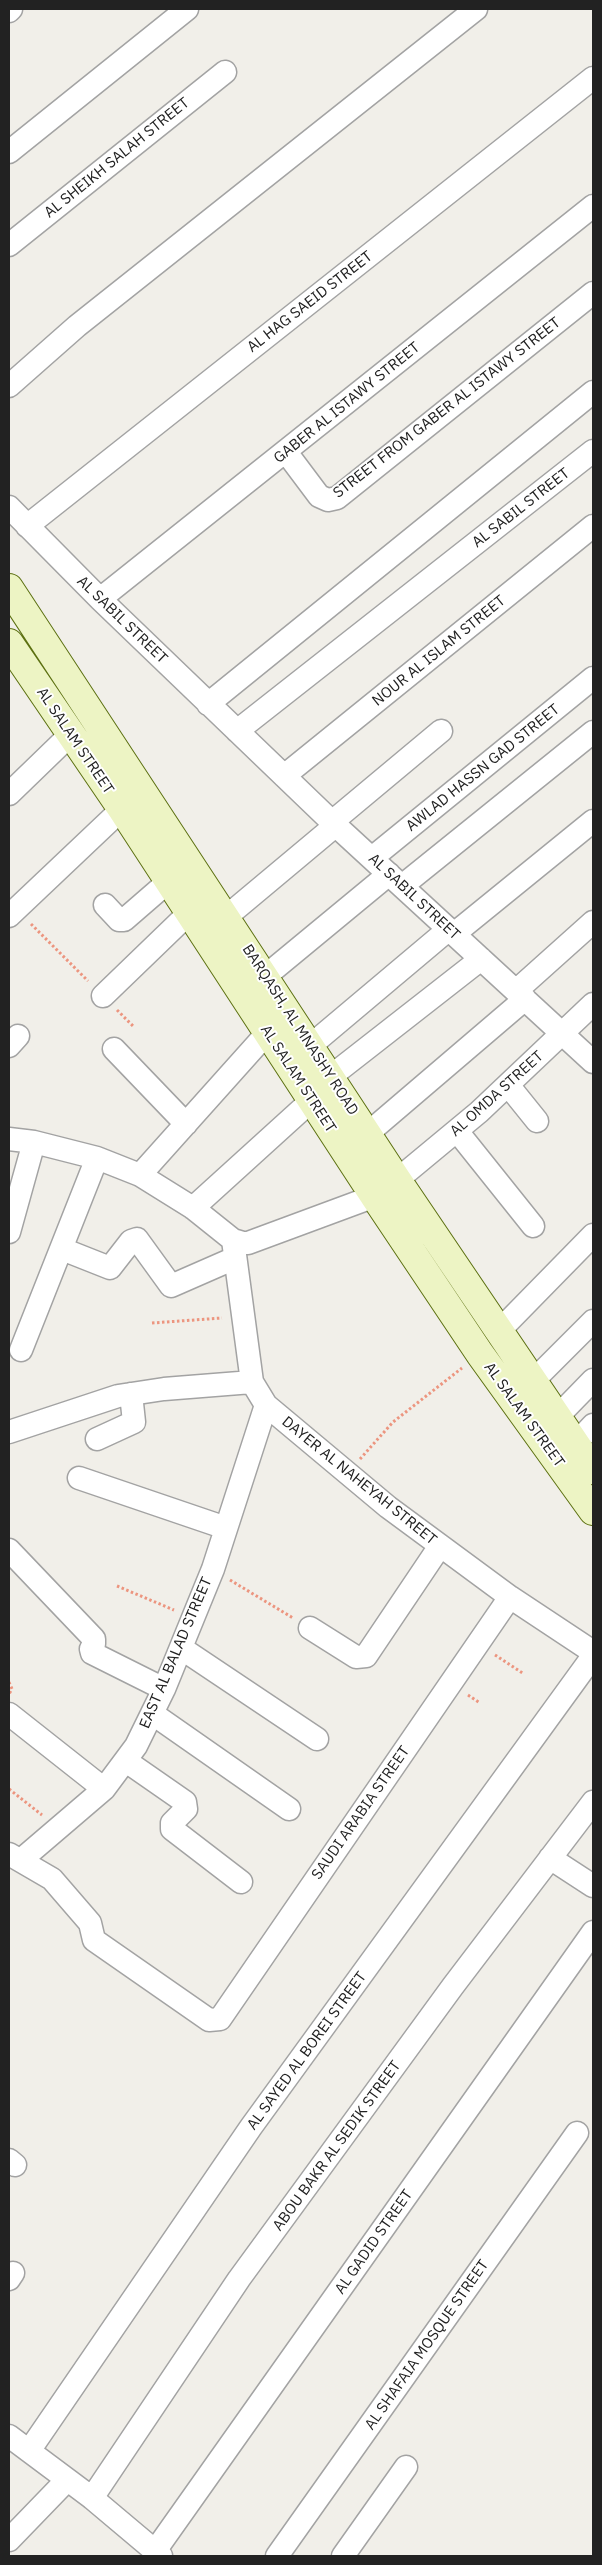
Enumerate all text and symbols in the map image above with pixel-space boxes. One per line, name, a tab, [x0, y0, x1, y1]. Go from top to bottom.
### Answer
street label: AL SHEIKH SALAH STREET	[41, 94, 193, 222]
street label: AL HAG SAEID STREET	[244, 247, 376, 357]
street label: STREET FROM GABER AL ISTAWY STREET	[330, 314, 564, 502]
street label: GABER AL ISTAWY STREET	[270, 339, 424, 467]
street label: AL SABIL STREET	[469, 464, 573, 552]
street label: AL SABIL STREET	[73, 572, 171, 668]
street label: NOUR AL ISLAM STREET	[369, 592, 509, 710]
street label: AL SALAM STREET	[33, 684, 117, 798]
street label: AWLAD HASSN GAD STREET	[403, 701, 563, 835]
street label: AL SABIL STREET	[364, 850, 464, 944]
street label: BARQASH, AL MNASHY ROAD	[238, 941, 362, 1119]
street label: AL SALAM STREET	[256, 1022, 340, 1136]
street label: AL OMDA STREET	[447, 1047, 547, 1141]
street label: AL SALAM STREET	[480, 1359, 568, 1471]
street label: DAYER AL NAHEYAH STREET	[278, 1413, 440, 1549]
street label: EAST AL BALAD STREET	[136, 1575, 216, 1731]
street label: SAUDI ARABIA STREET	[308, 1743, 414, 1883]
street label: AL SAYED AL BOREI STREET	[244, 1968, 370, 2134]
street label: ABOU BAKR AL SEDIK STREET	[269, 2058, 405, 2234]
street label: AL GADID STREET	[331, 2186, 417, 2298]
street label: AL SHAFAIA MOSQUE STREET	[361, 2257, 493, 2433]

